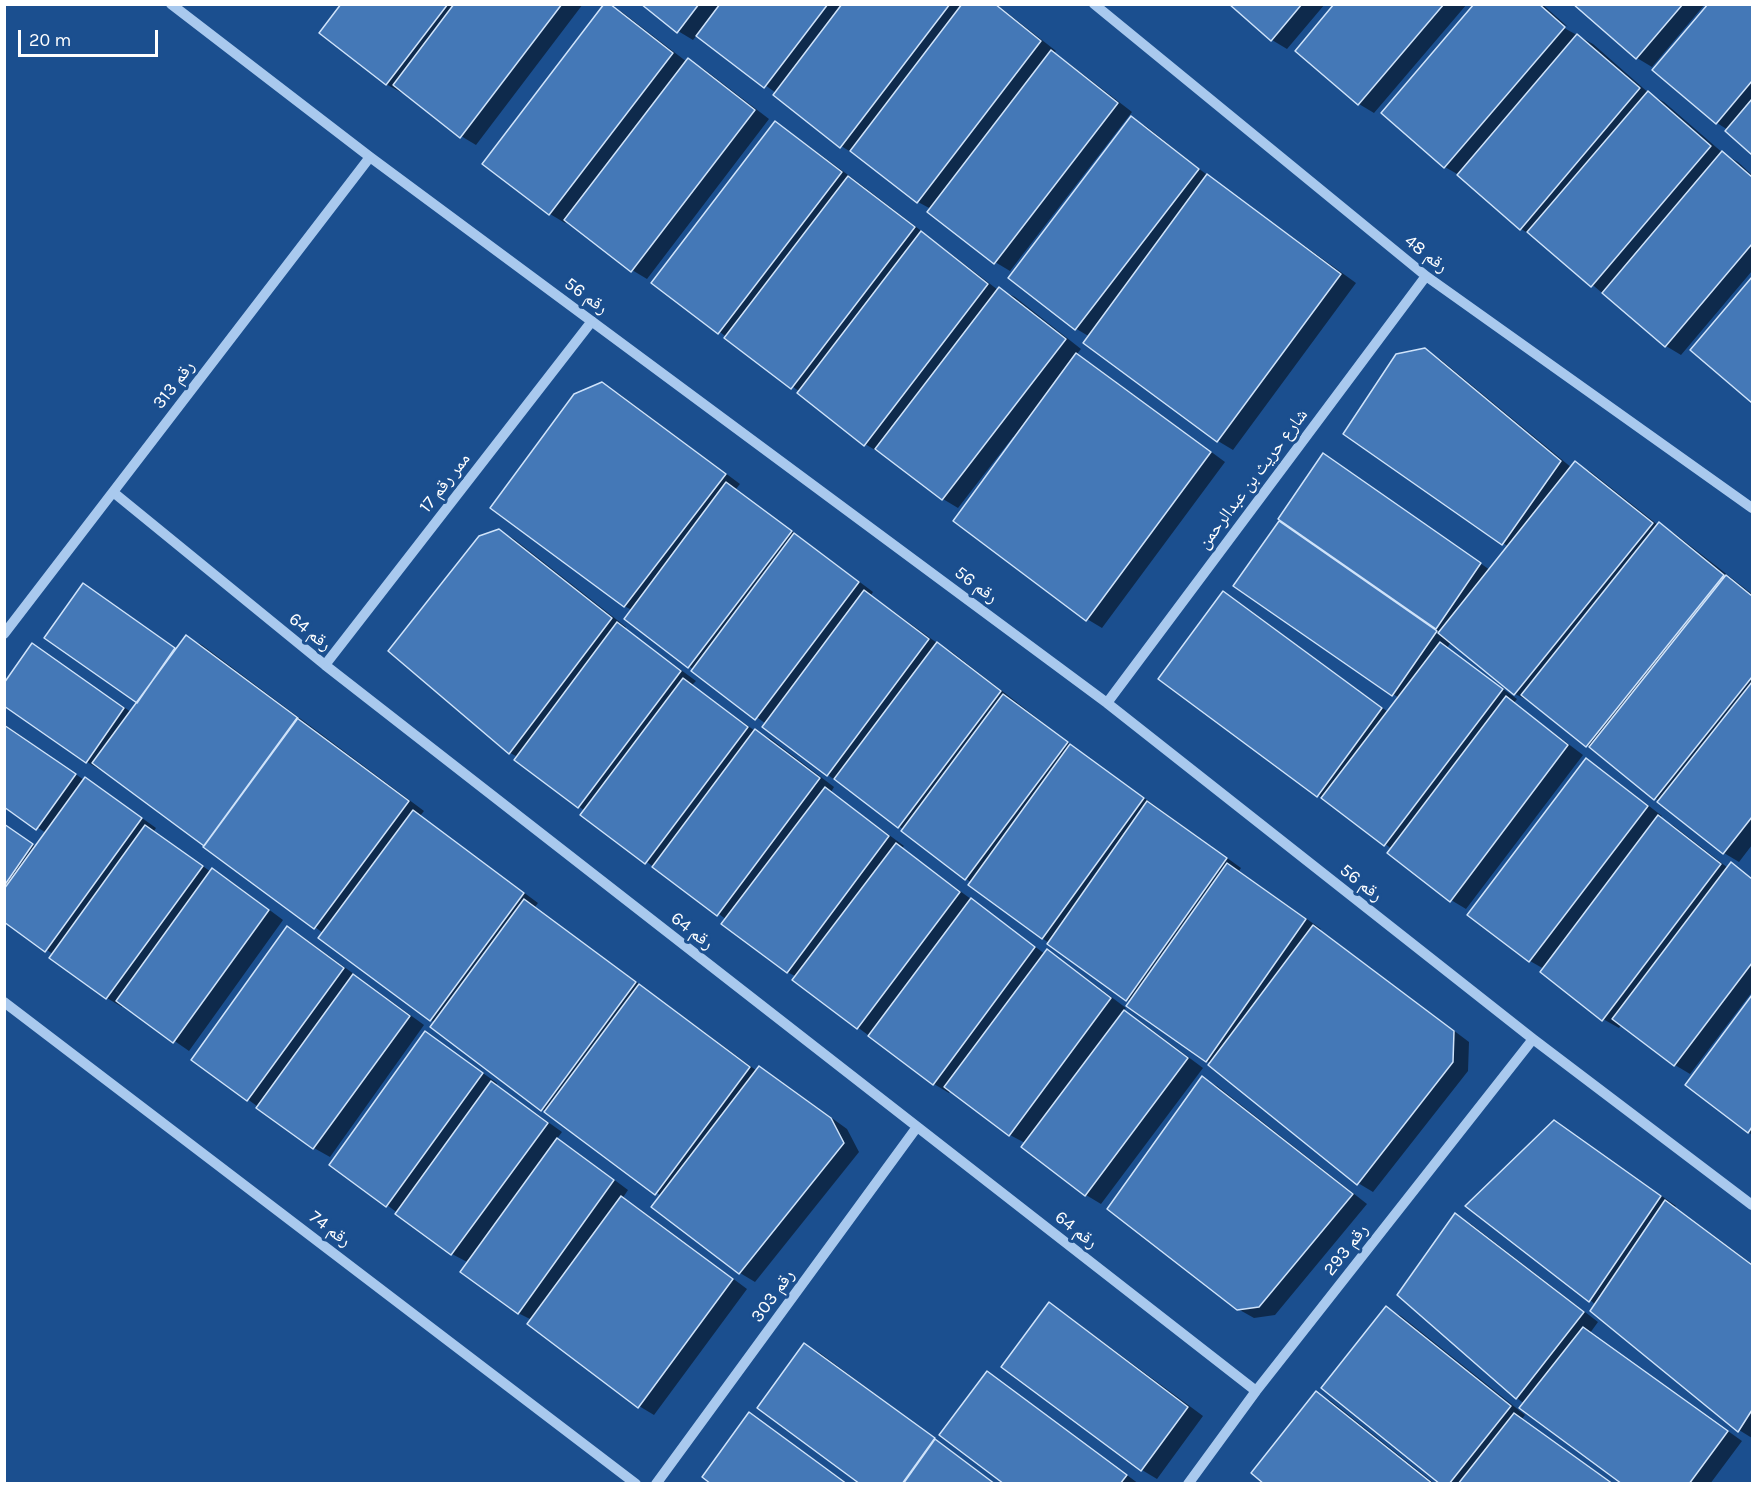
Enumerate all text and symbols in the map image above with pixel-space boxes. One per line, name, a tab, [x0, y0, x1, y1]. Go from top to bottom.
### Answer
scale bar	[21, 18, 160, 56]
text: 20 m	[29, 29, 71, 51]
street label: رقم 48	[1400, 230, 1452, 278]
street label: رقم 56	[560, 273, 612, 319]
street label: رقم 313	[148, 356, 200, 414]
street label: شارع حريث بن عبدالرحمن	[1193, 405, 1313, 553]
street label: ممر رقم 17	[415, 449, 475, 517]
street label: رقم 56	[950, 562, 1002, 608]
street label: رقم 64	[284, 608, 336, 656]
street label: رقم 56	[1335, 859, 1387, 907]
street label: رقم 64	[666, 908, 718, 954]
street label: رقم 74	[305, 1206, 355, 1252]
street label: رقم 64	[1050, 1207, 1102, 1253]
street label: رقم 293	[1319, 1220, 1373, 1280]
street label: رقم 303	[747, 1265, 799, 1327]

